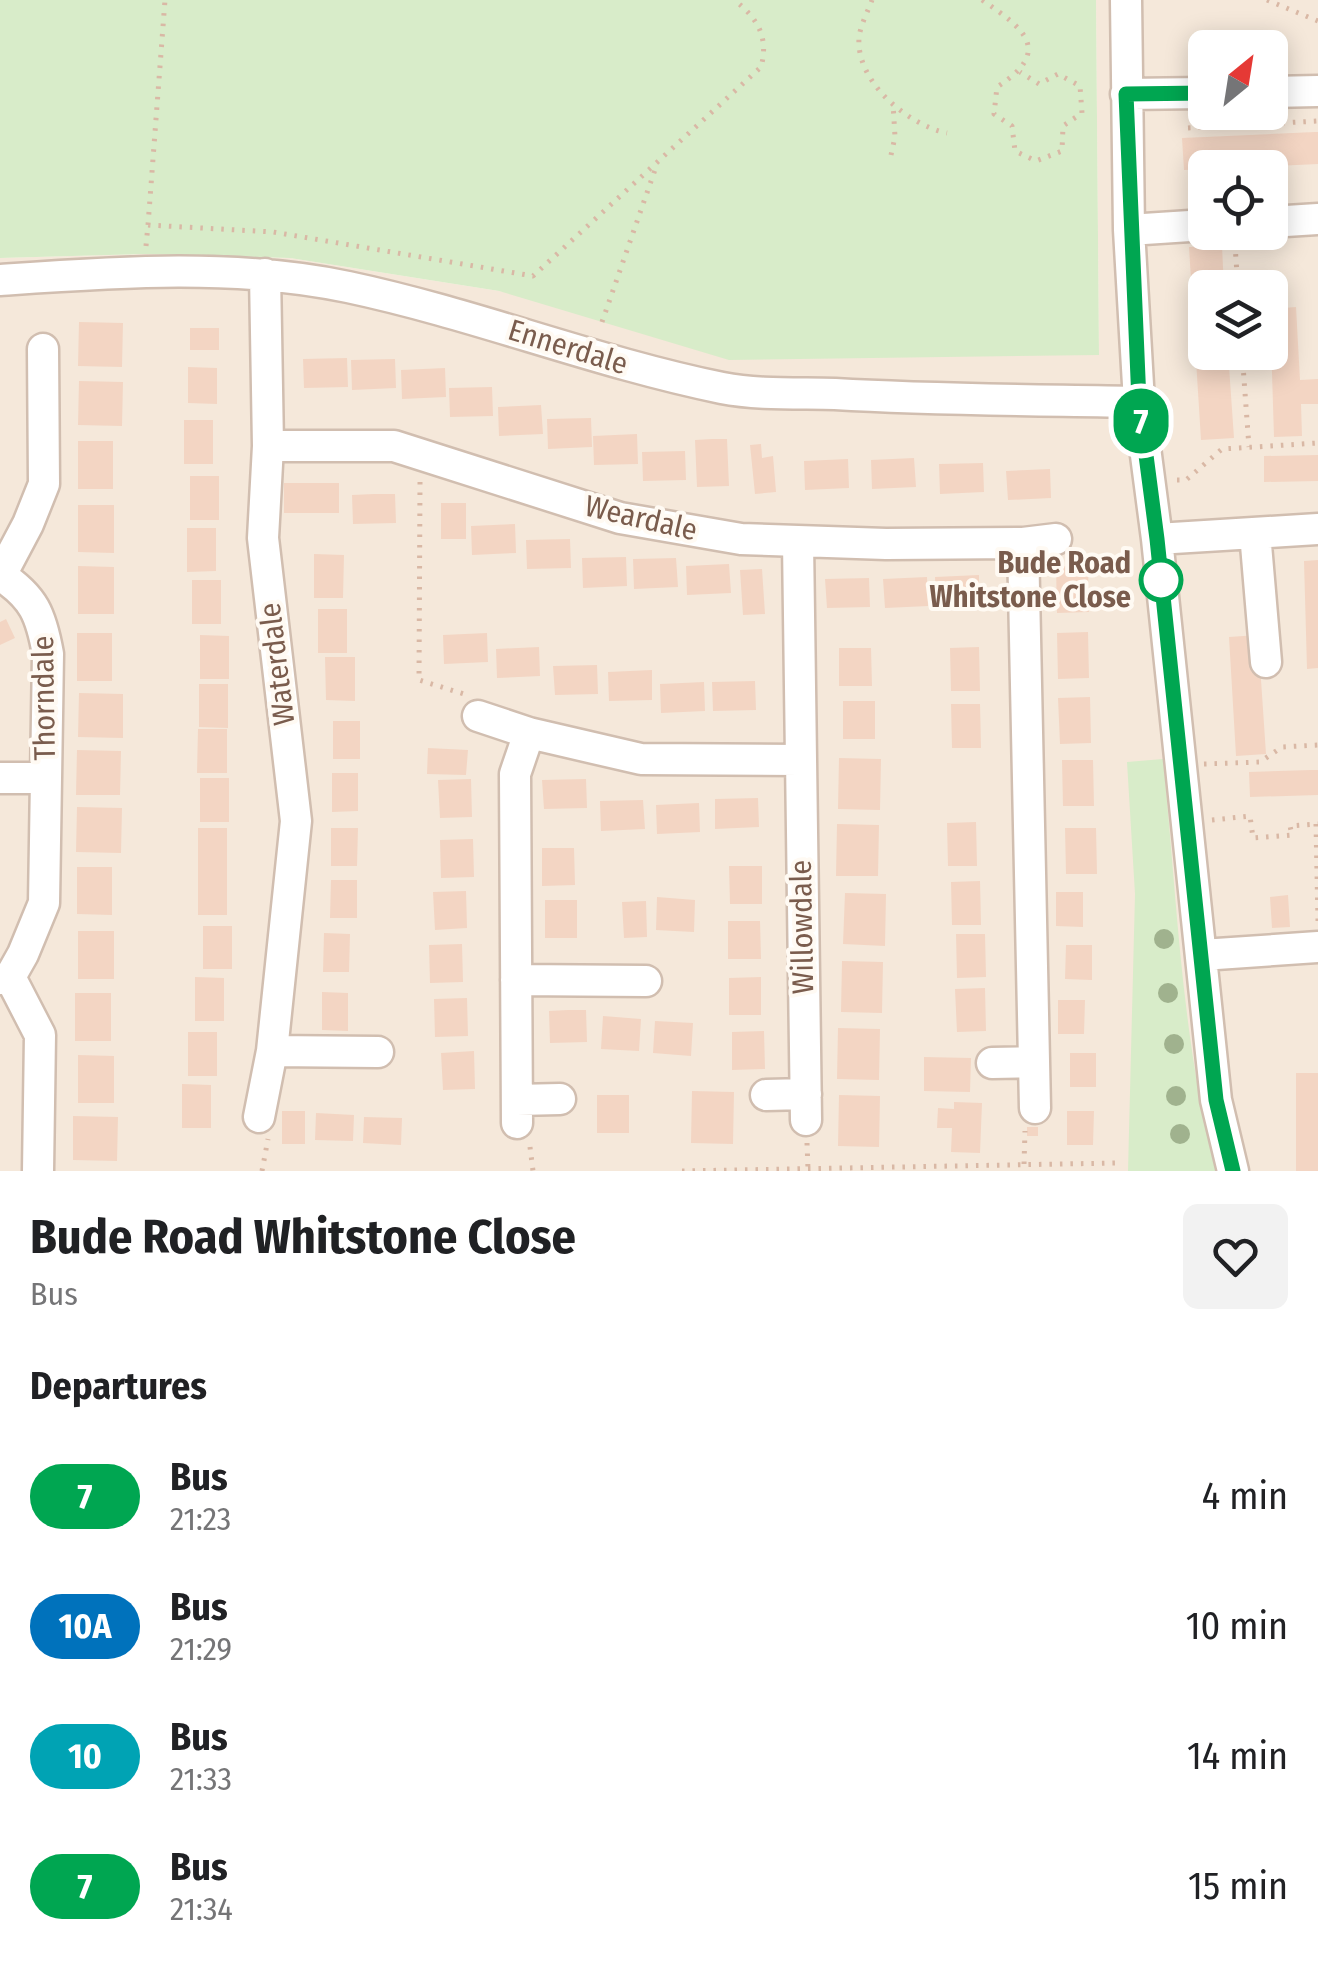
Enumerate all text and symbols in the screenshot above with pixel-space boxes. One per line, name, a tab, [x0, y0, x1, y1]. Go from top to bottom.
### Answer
north arrow	[1188, 30, 1288, 130]
map controls	[1188, 30, 1288, 370]
button: locate	[1188, 150, 1288, 250]
button: layers	[1188, 270, 1288, 370]
street label: Ennerdale	[504, 312, 632, 382]
line badge: 7	[1108, 388, 1174, 454]
text: 7	[1134, 400, 1148, 442]
street label: Weardale	[581, 488, 701, 548]
place label: Bude Road Whitstone Close	[930, 545, 1131, 615]
marker: Bude Road Whitstone Close	[1140, 559, 1182, 601]
street label: Waterdale	[252, 601, 302, 727]
street label: Thorndale	[25, 635, 63, 761]
street label: Willowdale	[783, 860, 821, 994]
button: heart	[1183, 1204, 1288, 1309]
text: Bude Road Whitstone Close	[30, 1208, 576, 1266]
text: Bus	[30, 1275, 78, 1313]
text: Departures	[30, 1363, 207, 1409]
text: Bus	[170, 1454, 228, 1500]
text: 4 min	[1202, 1473, 1288, 1519]
text: 7	[78, 1475, 92, 1517]
text: 21:23	[170, 1500, 231, 1538]
text: Bus	[170, 1584, 228, 1630]
text: 10 min	[1186, 1603, 1288, 1649]
text: 10A	[59, 1605, 111, 1647]
text: 21:29	[170, 1630, 232, 1668]
text: Bus	[170, 1714, 228, 1760]
text: 14 min	[1187, 1733, 1288, 1779]
text: 10	[68, 1735, 102, 1777]
text: 21:33	[170, 1760, 232, 1798]
text: Bus	[170, 1844, 228, 1890]
text: 15 min	[1188, 1863, 1288, 1909]
text: 7	[78, 1865, 92, 1907]
text: 21:34	[170, 1890, 233, 1928]

